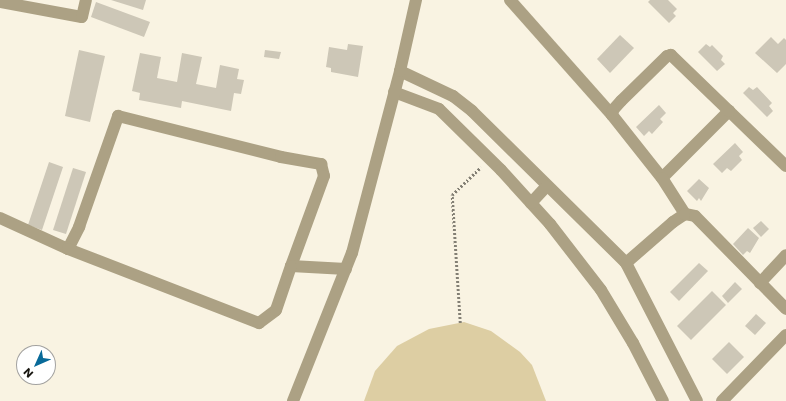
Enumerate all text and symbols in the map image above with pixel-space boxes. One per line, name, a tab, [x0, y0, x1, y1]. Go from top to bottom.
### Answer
north arrow	[16, 345, 56, 385]
text: N	[20, 364, 37, 381]

